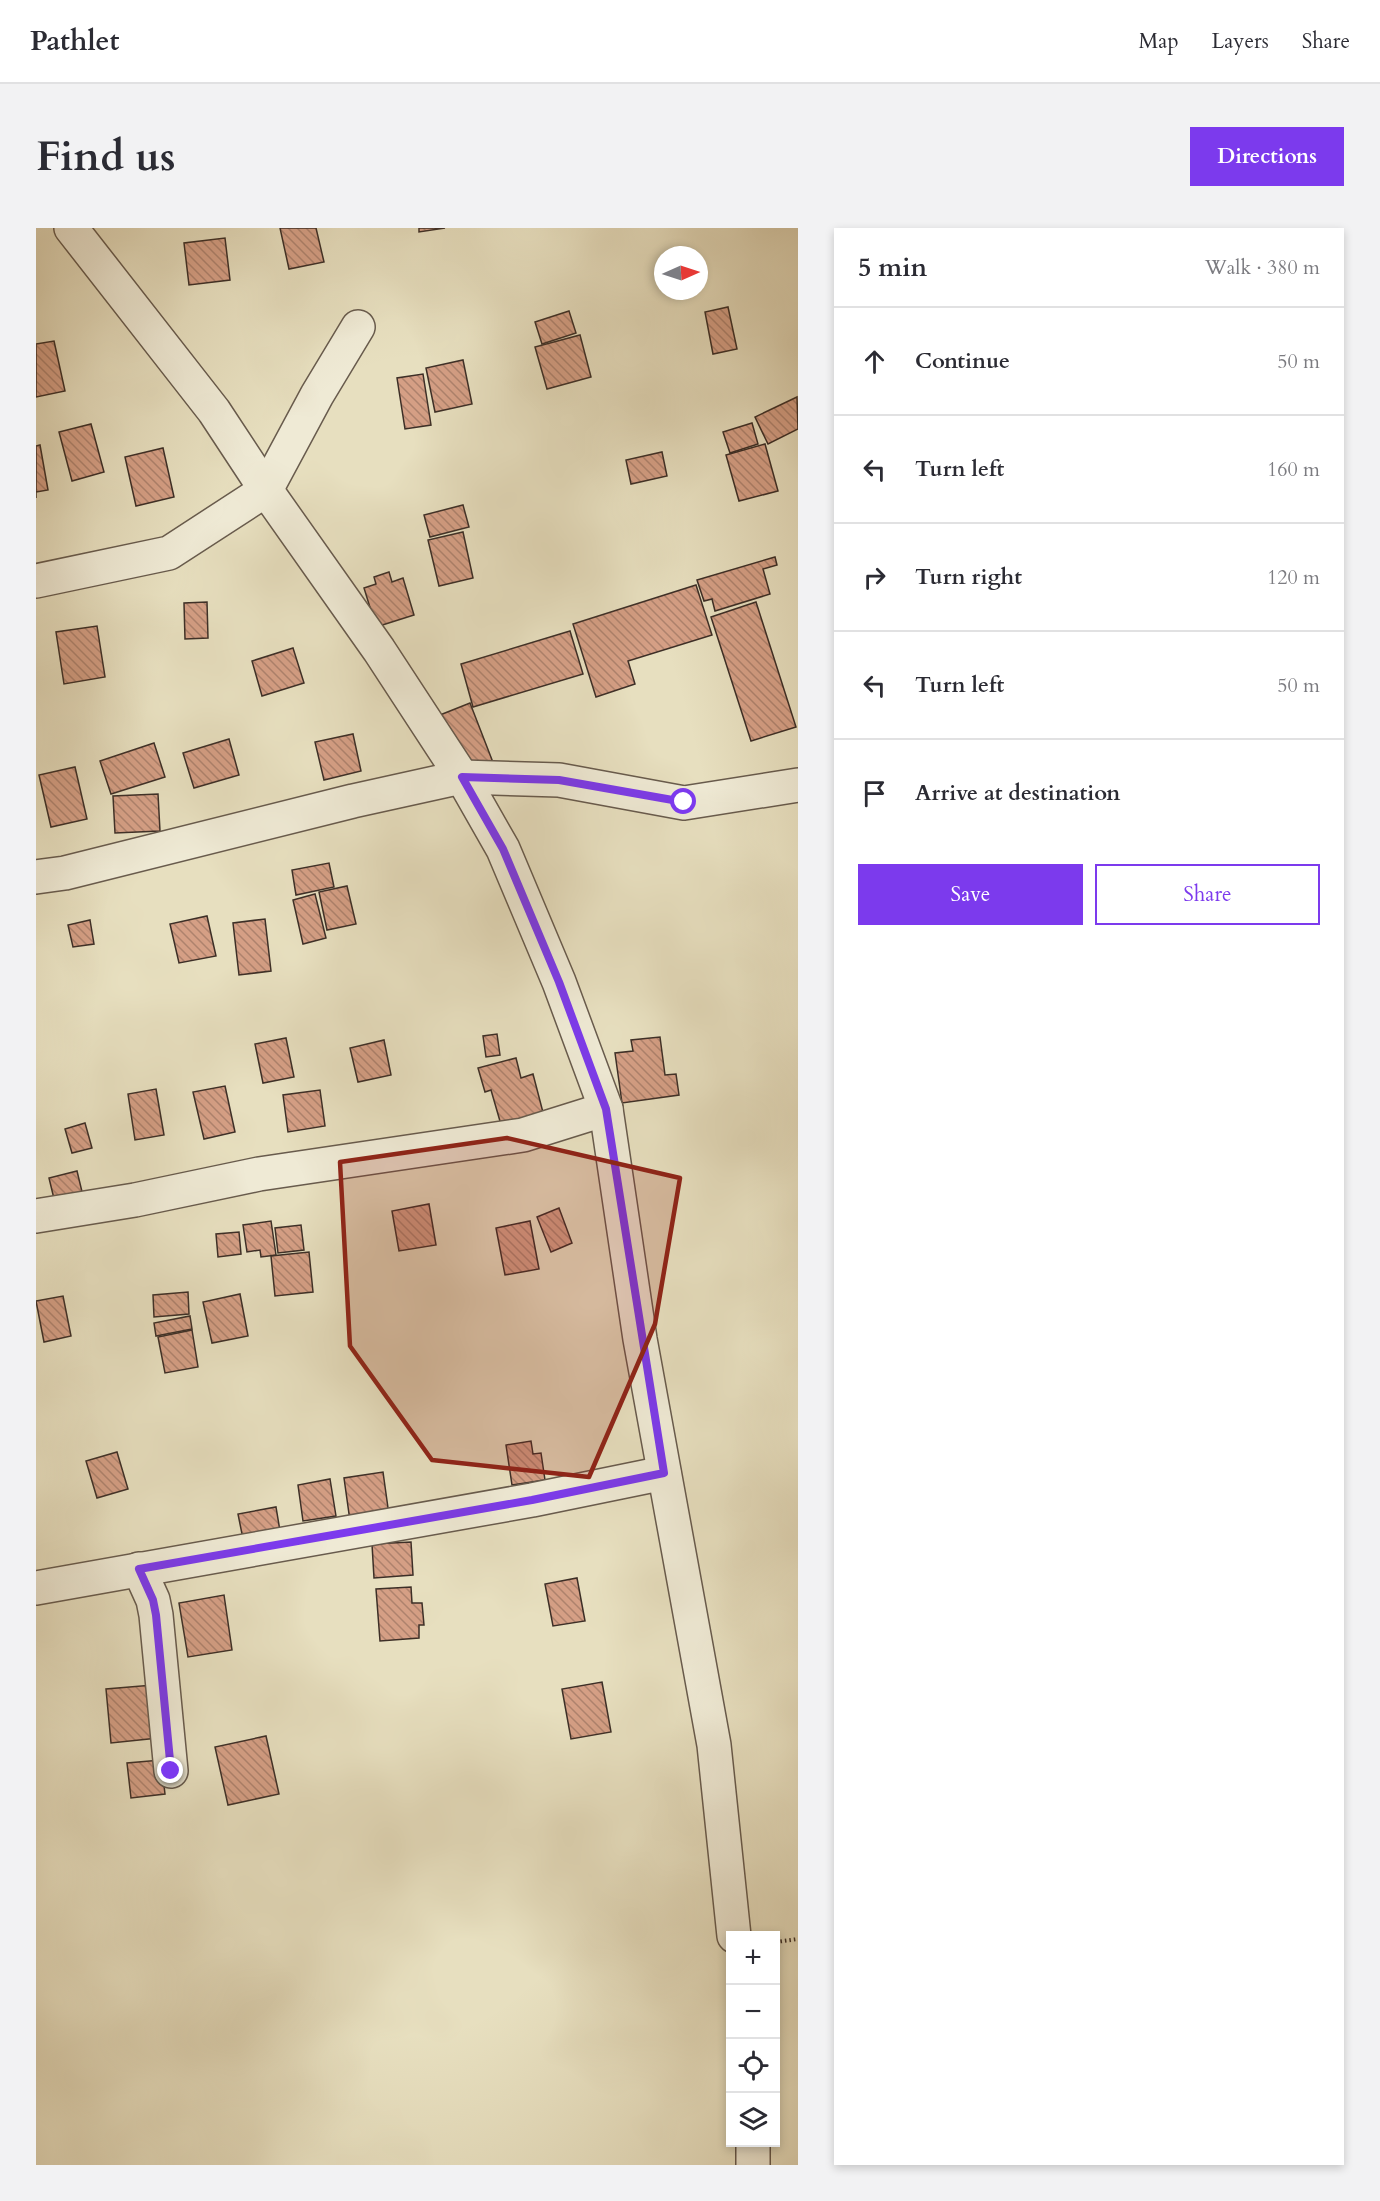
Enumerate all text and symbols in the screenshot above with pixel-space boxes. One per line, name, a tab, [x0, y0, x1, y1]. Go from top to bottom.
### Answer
text: Pathlet	[30, 22, 119, 60]
text: Map	[1139, 27, 1179, 56]
text: Layers	[1212, 27, 1269, 56]
text: Share	[1302, 27, 1350, 56]
button: Directions	[1190, 127, 1344, 186]
text: Find us	[36, 128, 176, 185]
north arrow	[654, 246, 708, 300]
text: 5 min	[858, 250, 927, 285]
text: Walk · 380 m	[1205, 254, 1320, 281]
icon: ahead	[858, 345, 891, 378]
text: Continue	[915, 346, 1010, 376]
text: 50 m	[1277, 348, 1320, 375]
icon: left	[858, 453, 891, 486]
text: Turn left	[915, 454, 1004, 484]
text: 160 m	[1267, 456, 1320, 483]
icon: right	[858, 561, 891, 594]
text: Turn right	[915, 562, 1022, 592]
text: 120 m	[1267, 564, 1320, 591]
icon: left	[858, 669, 891, 702]
text: Turn left	[915, 670, 1004, 700]
text: 50 m	[1277, 672, 1320, 699]
icon: arrive	[858, 777, 891, 810]
text: Arrive at destination	[915, 778, 1120, 808]
route start	[670, 788, 696, 814]
button: Save	[858, 864, 1083, 925]
button: Share	[1095, 864, 1320, 925]
route end	[157, 1757, 183, 1783]
map controls	[726, 1931, 780, 2147]
button: +	[726, 1931, 780, 1985]
button: −	[726, 1985, 780, 2039]
button: locate	[726, 2039, 780, 2093]
button: layers	[726, 2093, 780, 2147]

